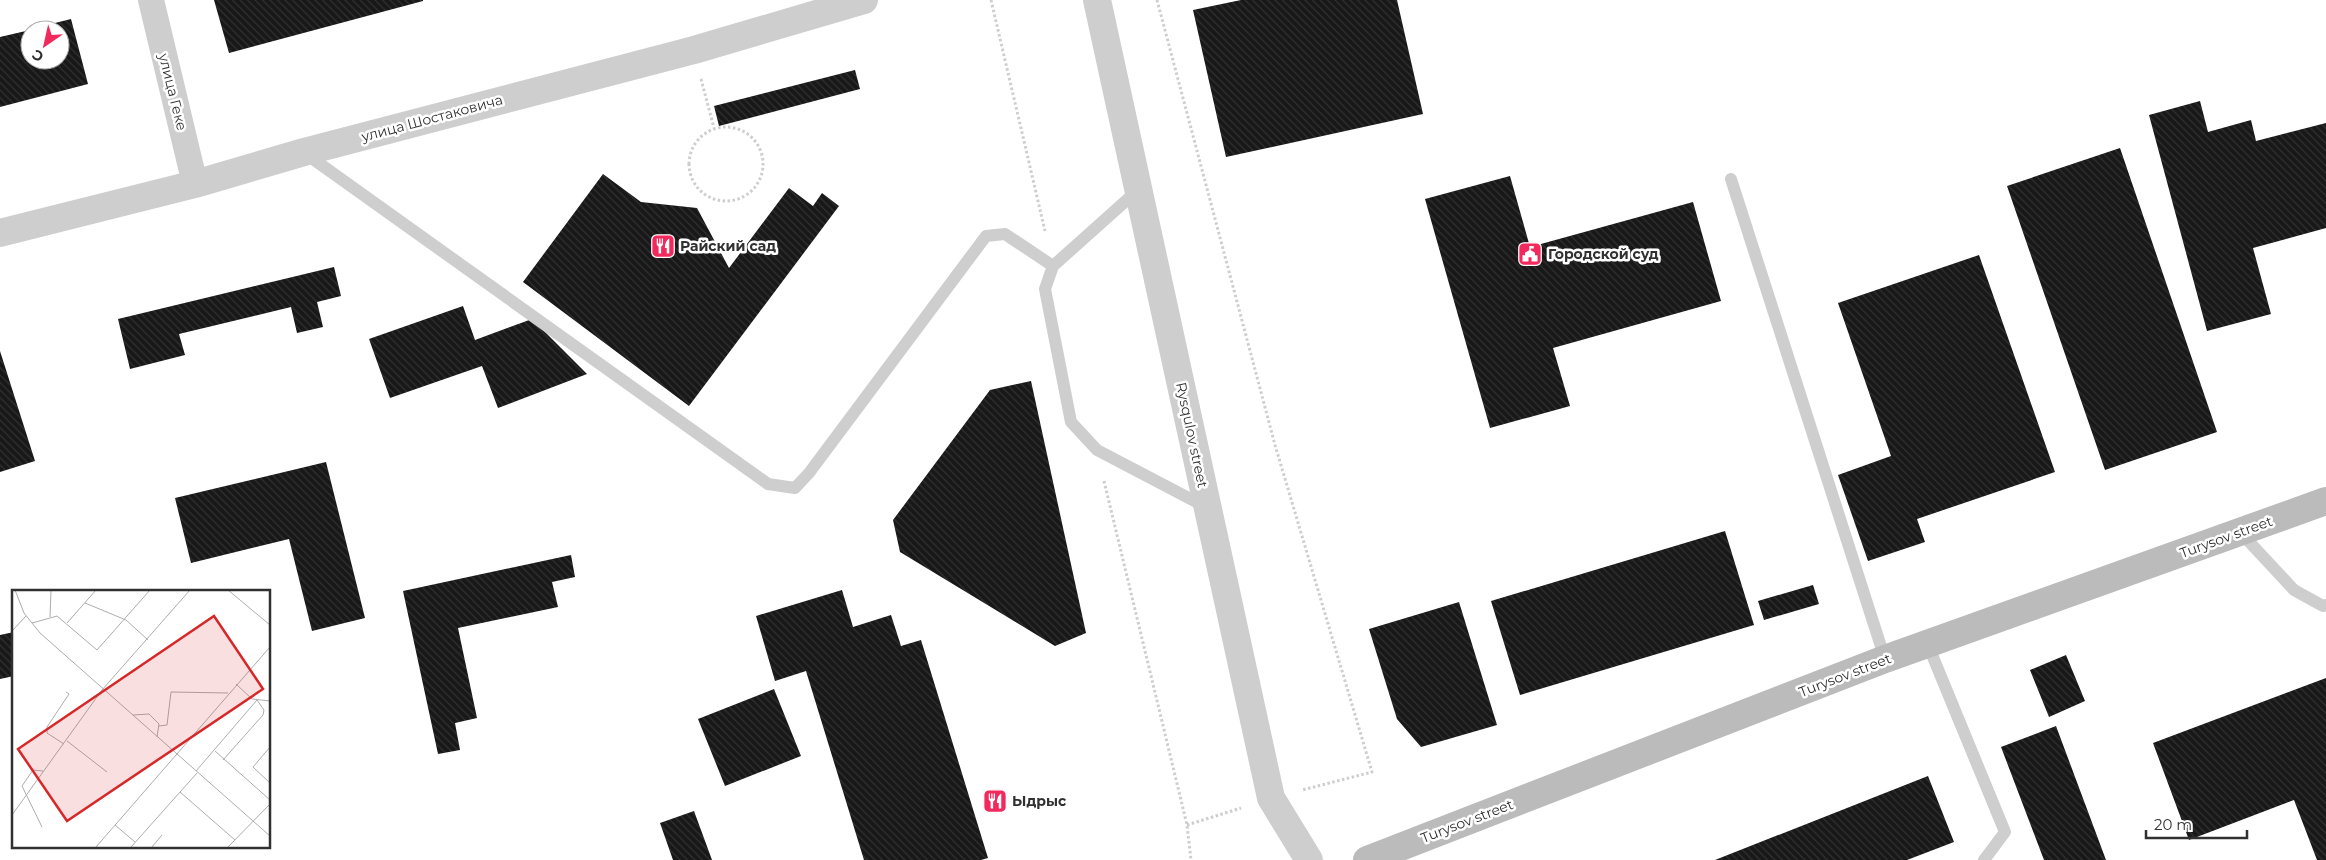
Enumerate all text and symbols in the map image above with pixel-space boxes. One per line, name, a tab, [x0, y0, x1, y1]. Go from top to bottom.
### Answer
north arrow	[20, 20, 70, 70]
text: С	[28, 45, 47, 66]
street label: улица Геке	[154, 51, 191, 132]
street label: улица Шостаковича	[358, 90, 505, 146]
restaurant icon: Райский сад	[650, 233, 676, 259]
place label: Райский сад	[680, 237, 776, 255]
public building icon: Городской суд	[1517, 241, 1543, 267]
place label: Городской суд	[1548, 245, 1659, 263]
street label: Rysqulov street	[1172, 381, 1212, 490]
street label: Turysov street	[2177, 512, 2275, 562]
inset map	[12, 590, 270, 848]
street label: Turysov street	[1796, 649, 1894, 701]
restaurant icon: Ыдрыс	[982, 788, 1008, 814]
place label: Ыдрыс	[1012, 792, 1067, 810]
street label: Turysov street	[1418, 795, 1516, 847]
scale bar	[2146, 808, 2247, 840]
text: 20 m	[2154, 815, 2192, 834]

